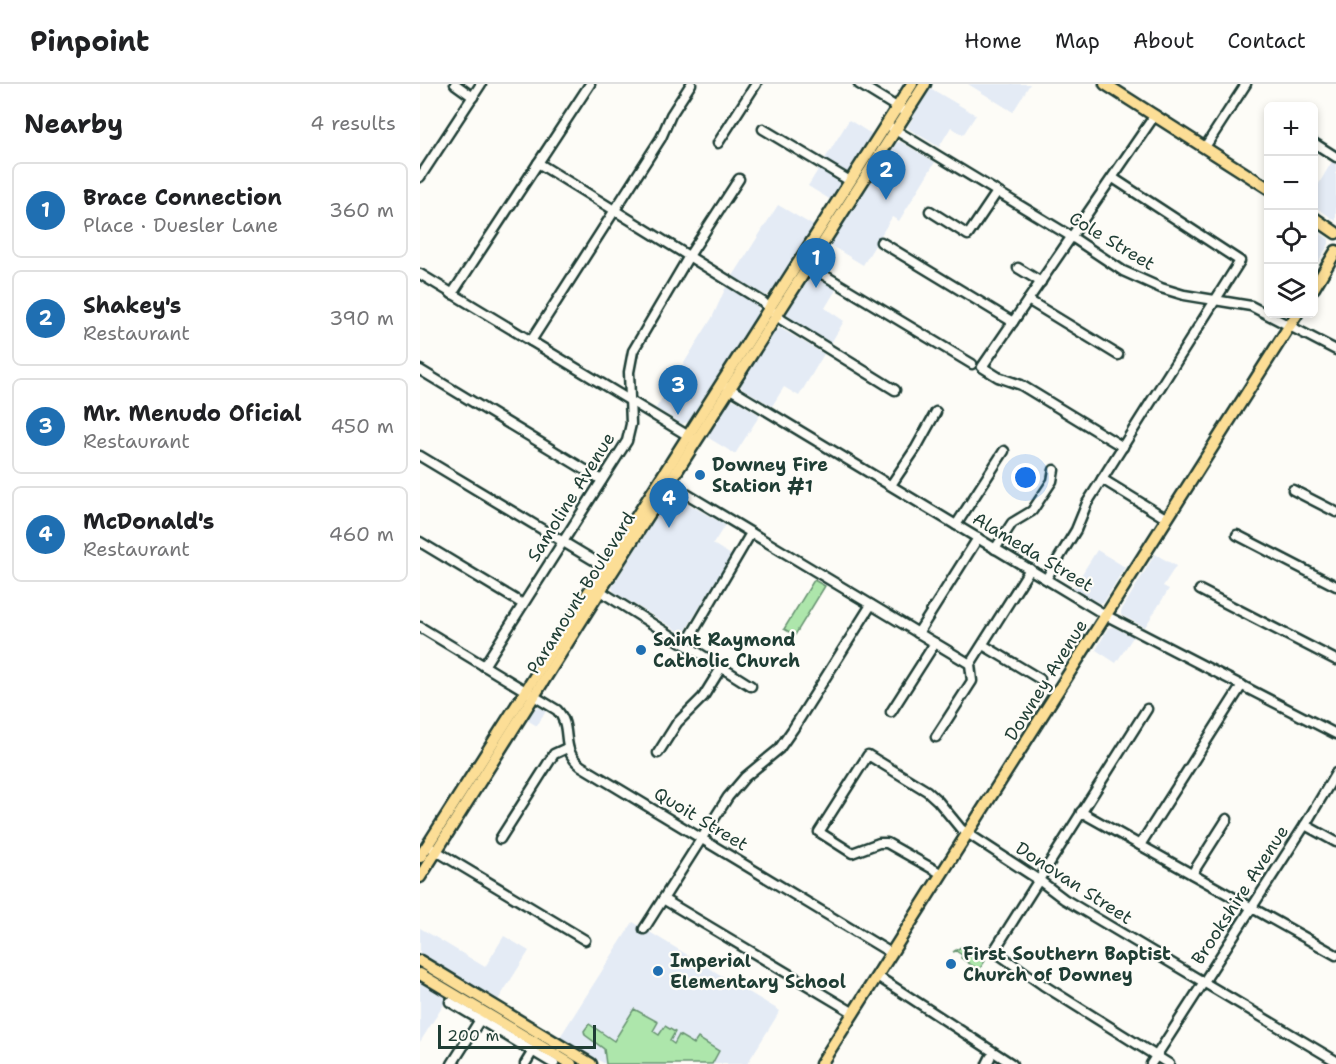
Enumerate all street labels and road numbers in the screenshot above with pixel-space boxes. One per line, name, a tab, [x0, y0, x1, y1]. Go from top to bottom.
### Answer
street label: Cole Street	[1065, 206, 1159, 276]
street label: Samoline Avenue	[522, 428, 620, 566]
street label: Paramount Boulevard	[521, 507, 641, 679]
street label: Alameda Street	[968, 507, 1098, 598]
street label: Downey Avenue	[999, 615, 1093, 745]
street label: Quoit Street	[649, 781, 753, 857]
street label: Brookshire Avenue	[1186, 821, 1294, 969]
street label: Donovan Street	[1011, 836, 1137, 930]

